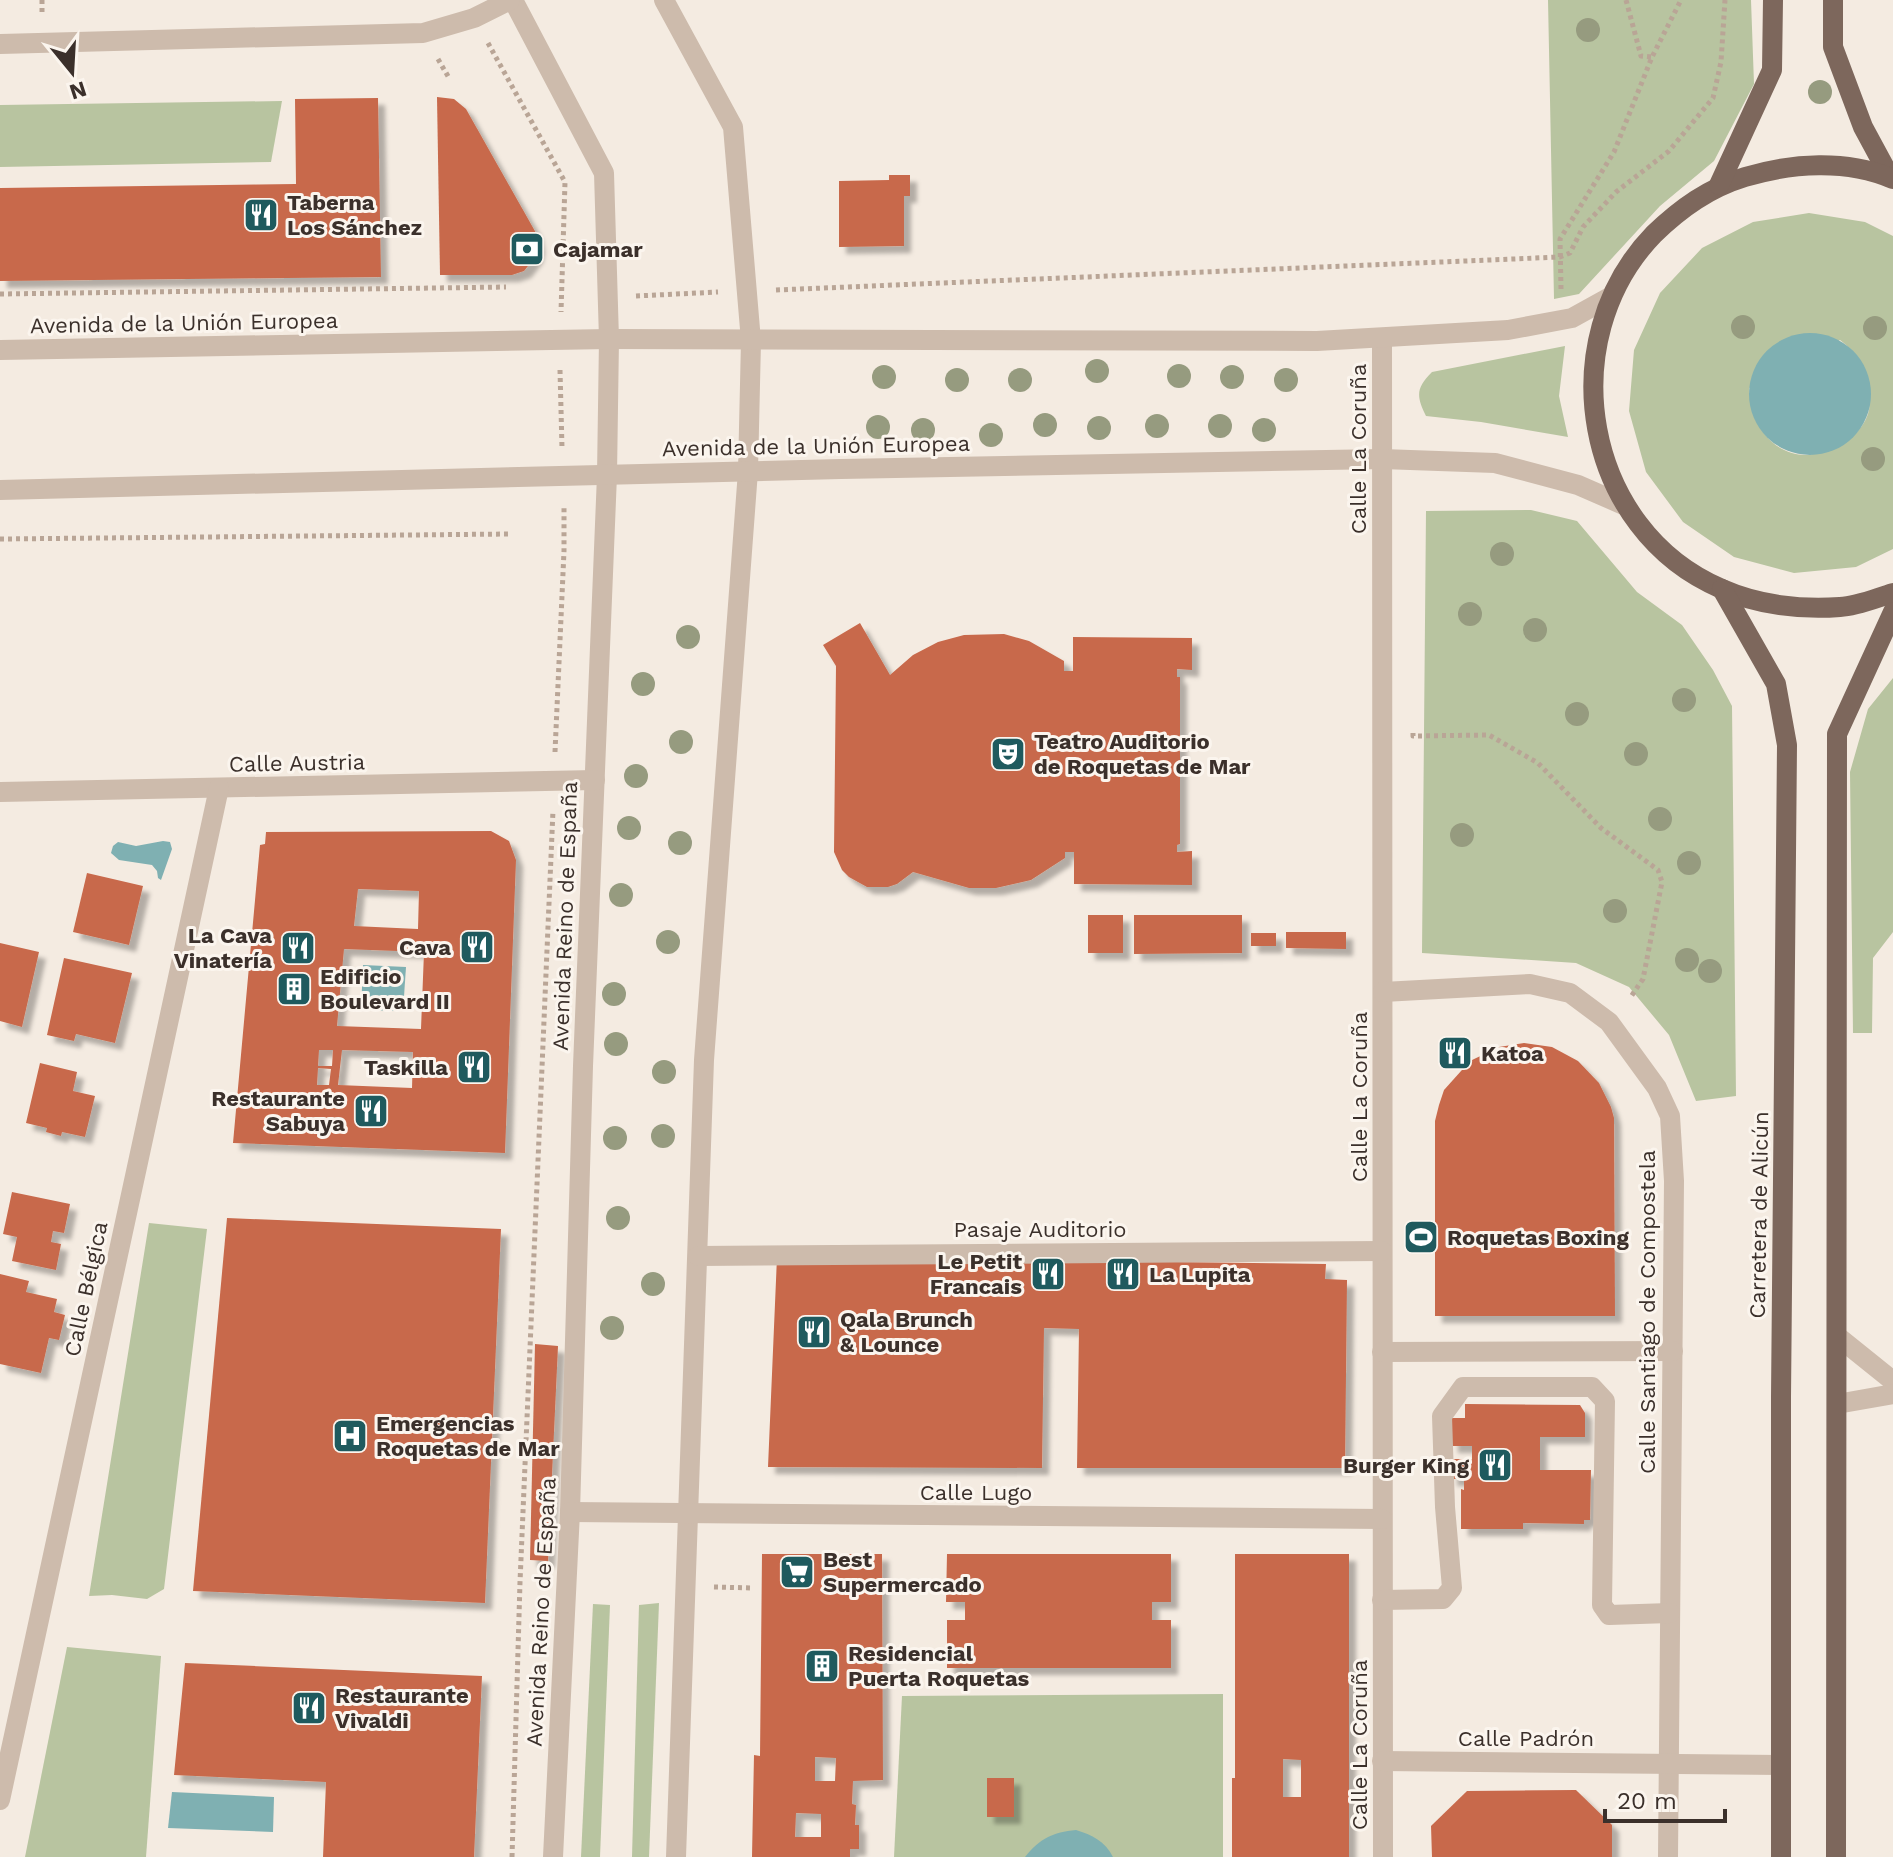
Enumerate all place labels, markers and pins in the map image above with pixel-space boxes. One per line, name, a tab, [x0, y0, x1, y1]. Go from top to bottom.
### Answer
place label: Taberna Los Sánchez	[287, 190, 422, 240]
restaurant icon: Taberna Los Sánchez	[242, 196, 280, 234]
bank icon: Cajamar	[508, 230, 546, 268]
place label: Cajamar	[553, 237, 643, 262]
place label: Teatro Auditorio de Roquetas de Mar	[1034, 729, 1251, 779]
theatre icon: Teatro Auditorio de Roquetas de Mar	[989, 735, 1027, 773]
place label: La Cava Vinatería	[174, 923, 272, 973]
restaurant icon: Cava	[458, 928, 496, 966]
restaurant icon: La Cava Vinatería	[279, 929, 317, 967]
place label: Cava	[399, 935, 451, 960]
place label: Edificio Boulevard II	[320, 964, 450, 1014]
building icon: Edificio Boulevard II	[275, 970, 313, 1008]
restaurant icon: Katoa	[1436, 1034, 1474, 1072]
place label: Katoa	[1481, 1041, 1544, 1066]
restaurant icon: Taskilla	[455, 1048, 493, 1086]
place label: Taskilla	[364, 1055, 448, 1080]
place label: Restaurante Sabuya	[211, 1086, 345, 1136]
restaurant icon: Restaurante Sabuya	[352, 1092, 390, 1130]
sports icon: Roquetas Boxing	[1402, 1218, 1440, 1256]
place label: Roquetas Boxing	[1447, 1225, 1629, 1250]
place label: Le Petit Francais	[930, 1249, 1022, 1299]
restaurant icon: Le Petit Francais	[1029, 1255, 1067, 1293]
restaurant icon: La Lupita	[1104, 1255, 1142, 1293]
place label: La Lupita	[1149, 1262, 1251, 1287]
place label: Qala Brunch & Lounce	[840, 1307, 973, 1357]
restaurant icon: Qala Brunch & Lounce	[795, 1313, 833, 1351]
place label: Emergencias Roquetas de Mar	[376, 1411, 560, 1461]
hospital icon: Emergencias Roquetas de Mar	[331, 1417, 369, 1455]
restaurant icon: Burger King	[1476, 1446, 1514, 1484]
place label: Burger King	[1343, 1453, 1470, 1478]
place label: Best Supermercado	[823, 1547, 982, 1597]
supermarket icon: Best Supermercado	[778, 1553, 816, 1591]
place label: Residencial Puerta Roquetas	[848, 1641, 1030, 1691]
building icon: Residencial Puerta Roquetas	[803, 1647, 841, 1685]
place label: Restaurante Vivaldi	[335, 1683, 469, 1733]
restaurant icon: Restaurante Vivaldi	[290, 1689, 328, 1727]

